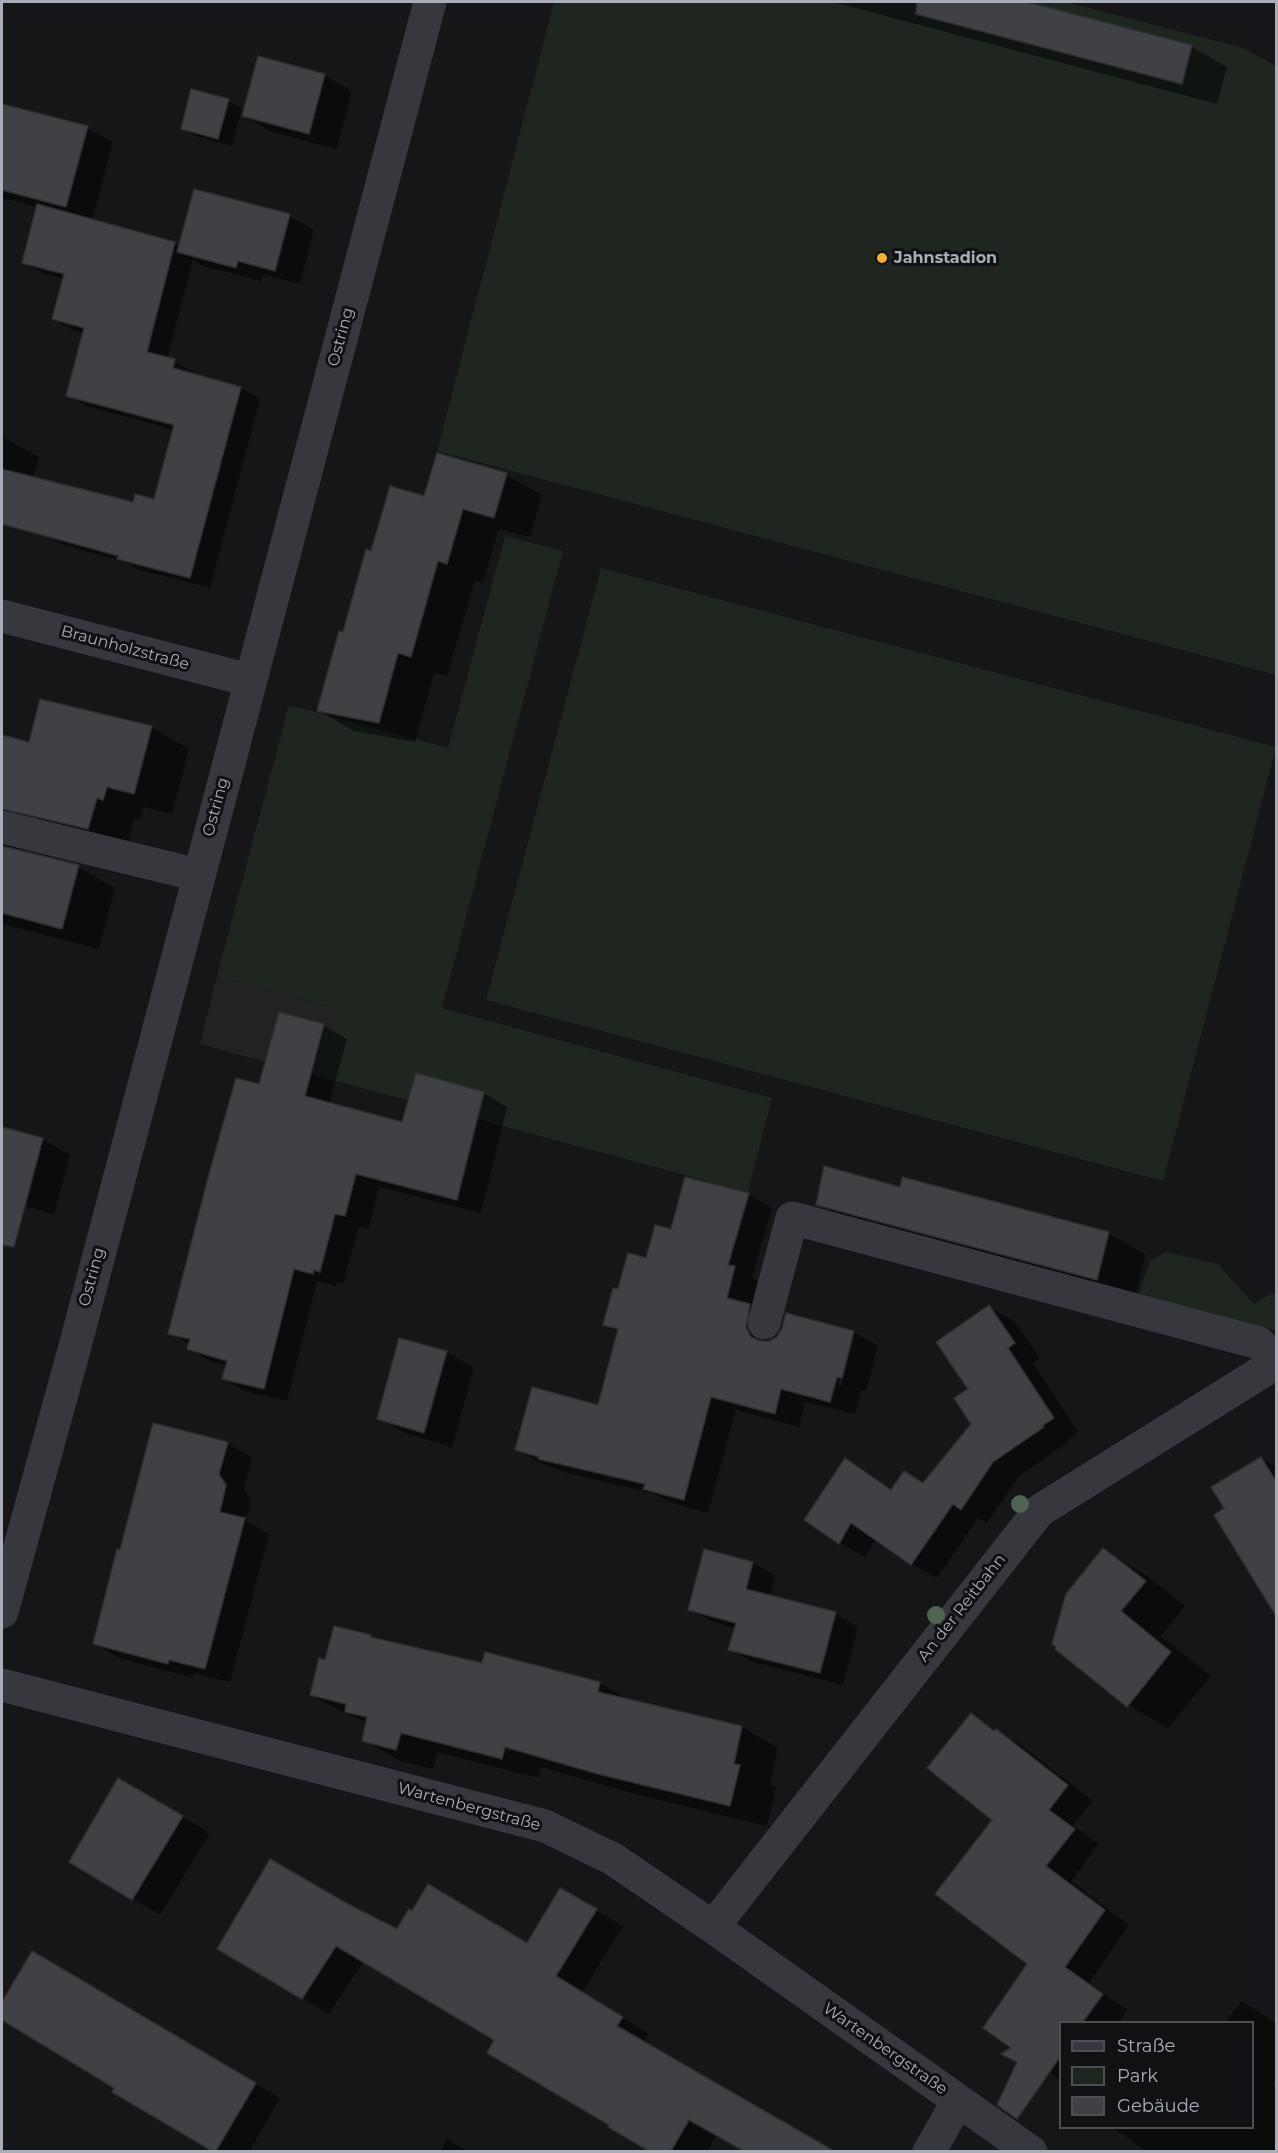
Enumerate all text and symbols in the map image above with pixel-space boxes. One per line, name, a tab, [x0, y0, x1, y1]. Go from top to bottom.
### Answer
place label: Jahnstadion	[894, 248, 997, 268]
marker: Jahnstadion	[875, 251, 889, 265]
street label: Ostring	[324, 305, 358, 369]
street label: Braunholzstraße	[59, 622, 191, 674]
street label: Ostring	[199, 775, 233, 839]
street label: Ostring	[75, 1245, 109, 1309]
street label: An der Reitbahn	[914, 1550, 1010, 1666]
street label: Wartenbergstraße	[395, 1779, 543, 1835]
street label: Wartenbergstraße	[819, 1999, 951, 2099]
legend	[1059, 2021, 1254, 2129]
text: Straße	[1117, 2035, 1175, 2057]
text: Park	[1117, 2065, 1158, 2087]
text: Gebäude	[1117, 2095, 1200, 2117]

